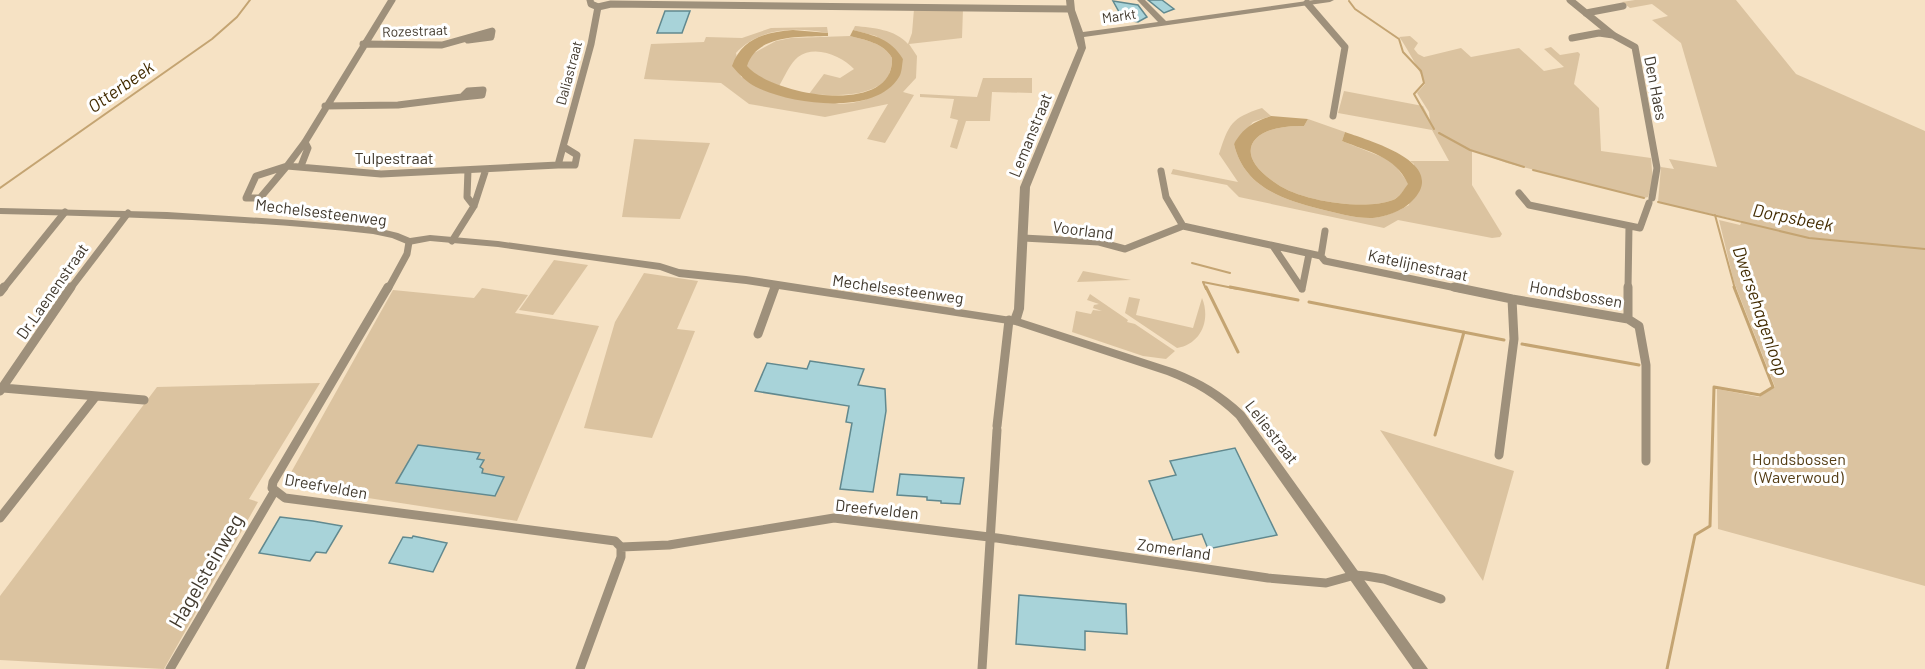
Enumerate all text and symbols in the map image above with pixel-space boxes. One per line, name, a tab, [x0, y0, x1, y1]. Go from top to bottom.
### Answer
street label: Markt	[1101, 5, 1137, 26]
street label: Rozestraat	[382, 21, 448, 40]
street label: Daliastraat	[552, 39, 585, 107]
street label: Den Haes	[1641, 54, 1672, 122]
water label: Otterbeek	[83, 55, 158, 117]
street label: Lemanstraat	[1004, 90, 1055, 180]
street label: Tulpestraat	[354, 148, 434, 167]
street label: Mechelsesteenweg	[254, 194, 388, 229]
water label: Dorpsbeek	[1751, 198, 1836, 236]
street label: Voorland	[1052, 216, 1114, 243]
street label: Dr.Laenenstraat	[12, 239, 92, 342]
water label: Dwersehagenloop	[1728, 243, 1793, 379]
street label: Katelijnestraat	[1366, 245, 1470, 284]
street label: Mechelsesteenweg	[831, 270, 965, 307]
street label: Hondsbossen	[1528, 276, 1624, 311]
street label: Leliestraat	[1242, 396, 1303, 467]
park label: Hondsbossen (Waverwoud)	[1752, 449, 1846, 486]
street label: Dreefvelden	[283, 469, 369, 502]
street label: Dreefvelden	[834, 495, 920, 522]
street label: Hagelsteinweg	[163, 509, 247, 632]
street label: Zomerland	[1136, 534, 1212, 563]

